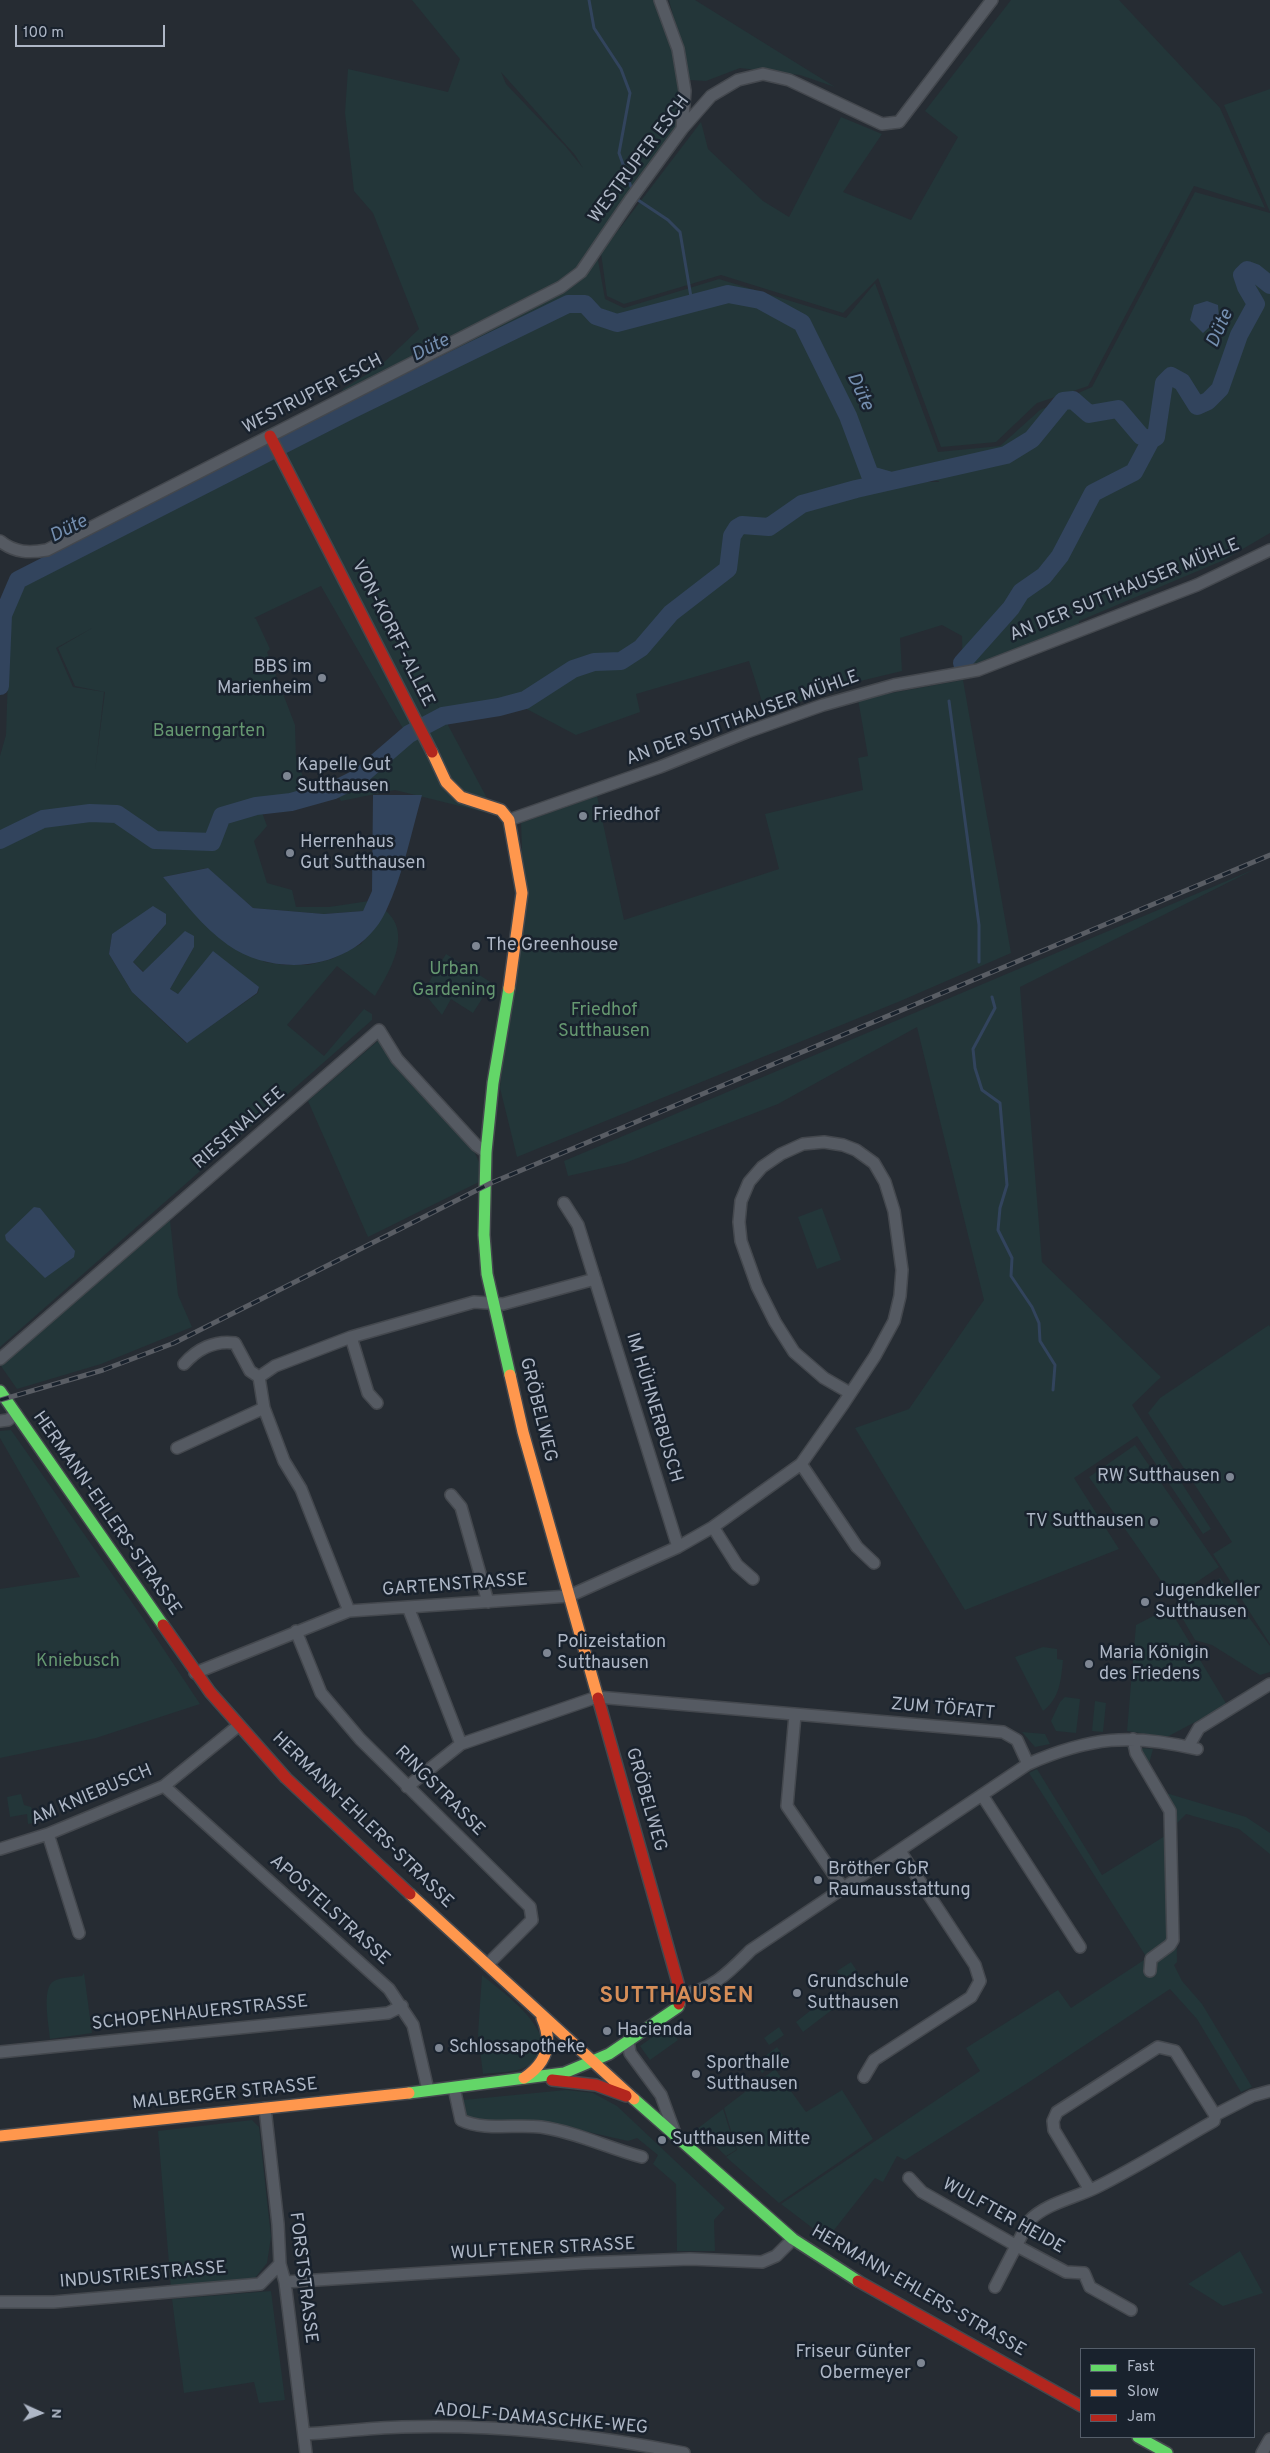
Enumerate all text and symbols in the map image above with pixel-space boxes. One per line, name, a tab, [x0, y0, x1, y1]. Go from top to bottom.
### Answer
scale bar	[18, 15, 168, 47]
text: 100 m	[23, 24, 64, 43]
street label: WESTRUPER ESCH	[585, 92, 695, 228]
water label: Düte	[1203, 306, 1239, 352]
water label: Düte	[408, 330, 454, 368]
street label: WESTRUPER ESCH	[239, 350, 387, 440]
water label: Düte	[840, 369, 878, 415]
water label: Düte	[46, 511, 92, 549]
street label: AN DER SUTTHAUSER MÜHLE	[1007, 535, 1243, 647]
street label: VON-KORFF-ALLEE	[346, 557, 438, 711]
place label: BBS im Marienheim	[217, 657, 312, 700]
street label: AN DER SUTTHAUSER MÜHLE	[624, 667, 862, 771]
marker: BBS im Marienheim	[316, 672, 328, 684]
park label: Bauerngarten	[153, 721, 265, 743]
place label: Kapelle Gut Sutthausen	[297, 755, 391, 798]
marker: Kapelle Gut Sutthausen	[281, 770, 293, 782]
place label: Friedhof	[593, 805, 660, 827]
marker: Friedhof	[577, 810, 589, 822]
place label: Herrenhaus Gut Sutthausen	[300, 832, 426, 874]
marker: Herrenhaus Gut Sutthausen	[284, 847, 296, 859]
place label: The Greenhouse	[486, 935, 618, 957]
marker: The Greenhouse	[470, 940, 482, 952]
park label: Urban Gardening	[412, 959, 496, 1002]
park label: Friedhof Sutthausen	[558, 1000, 650, 1042]
street label: RIESENALLEE	[190, 1083, 290, 1175]
street label: IM HÜHNERBUSCH	[620, 1331, 686, 1485]
street label: GRÖBELWEG	[514, 1356, 560, 1464]
street label: HERMANN-EHLERS-STRASSE	[27, 1408, 185, 1620]
place label: RW Sutthausen	[1097, 1466, 1220, 1488]
marker: RW Sutthausen	[1224, 1471, 1236, 1483]
place label: TV Sutthausen	[1026, 1511, 1144, 1533]
marker: TV Sutthausen	[1148, 1516, 1160, 1528]
street label: GARTENSTRASSE	[381, 1570, 529, 1602]
place label: Jugendkeller Sutthausen	[1155, 1581, 1260, 1624]
marker: Jugendkeller Sutthausen	[1139, 1596, 1151, 1608]
place label: Polizeistation Sutthausen	[557, 1632, 666, 1675]
place label: Maria Königin des Friedens	[1099, 1643, 1209, 1686]
marker: Polizeistation Sutthausen	[541, 1647, 553, 1659]
park label: Kniebusch	[36, 1651, 120, 1673]
marker: Maria Königin des Friedens	[1083, 1658, 1095, 1670]
street label: ZUM TÖFATT	[890, 1695, 996, 1725]
street label: HERMANN-EHLERS-STRASSE	[267, 1728, 457, 1914]
street label: RINGSTRASSE	[389, 1742, 489, 1842]
street label: GRÖBELWEG	[620, 1746, 670, 1854]
street label: AM KNIEBUSCH	[28, 1761, 156, 1831]
street label: APOSTELSTRASSE	[264, 1851, 394, 1971]
place label: Bröther GbR Raumausstattung	[828, 1859, 971, 1902]
marker: Bröther GbR Raumausstattung	[812, 1874, 824, 1886]
place label: Grundschule Sutthausen	[807, 1972, 909, 2015]
district label: SUTTHAUSEN	[598, 1985, 756, 2011]
marker: Grundschule Sutthausen	[791, 1987, 803, 1999]
street label: SCHOPENHAUERSTRASSE	[91, 1992, 309, 2036]
place label: Hacienda	[617, 2020, 692, 2042]
marker: Hacienda	[601, 2025, 613, 2037]
place label: Schlossapotheke	[449, 2037, 585, 2059]
marker: Schlossapotheke	[433, 2042, 445, 2054]
place label: Sporthalle Sutthausen	[706, 2053, 798, 2096]
marker: Sporthalle Sutthausen	[690, 2068, 702, 2080]
street label: MALBERGER STRASSE	[131, 2075, 319, 2115]
place label: Sutthausen Mitte	[672, 2129, 810, 2151]
marker: Sutthausen Mitte	[656, 2134, 668, 2146]
street label: WULFTER HEIDE	[938, 2174, 1068, 2260]
street label: FORSTSTRASSE	[283, 2211, 321, 2345]
street label: HERMANN-EHLERS-STRASSE	[807, 2222, 1029, 2362]
street label: WULFTENER STRASSE	[450, 2234, 636, 2266]
street label: INDUSTRIESTRASSE	[59, 2258, 227, 2294]
place label: Friseur Günter Obermeyer	[795, 2342, 911, 2384]
legend	[1080, 2348, 1255, 2438]
marker: Friseur Günter Obermeyer	[915, 2357, 927, 2369]
text: Fast	[1127, 2358, 1155, 2377]
text: Slow	[1127, 2383, 1159, 2402]
north arrow	[15, 2388, 65, 2438]
street label: ADOLF-DAMASCHKE-WEG	[433, 2400, 649, 2440]
text: N	[47, 2408, 64, 2419]
text: Jam	[1127, 2408, 1156, 2427]

